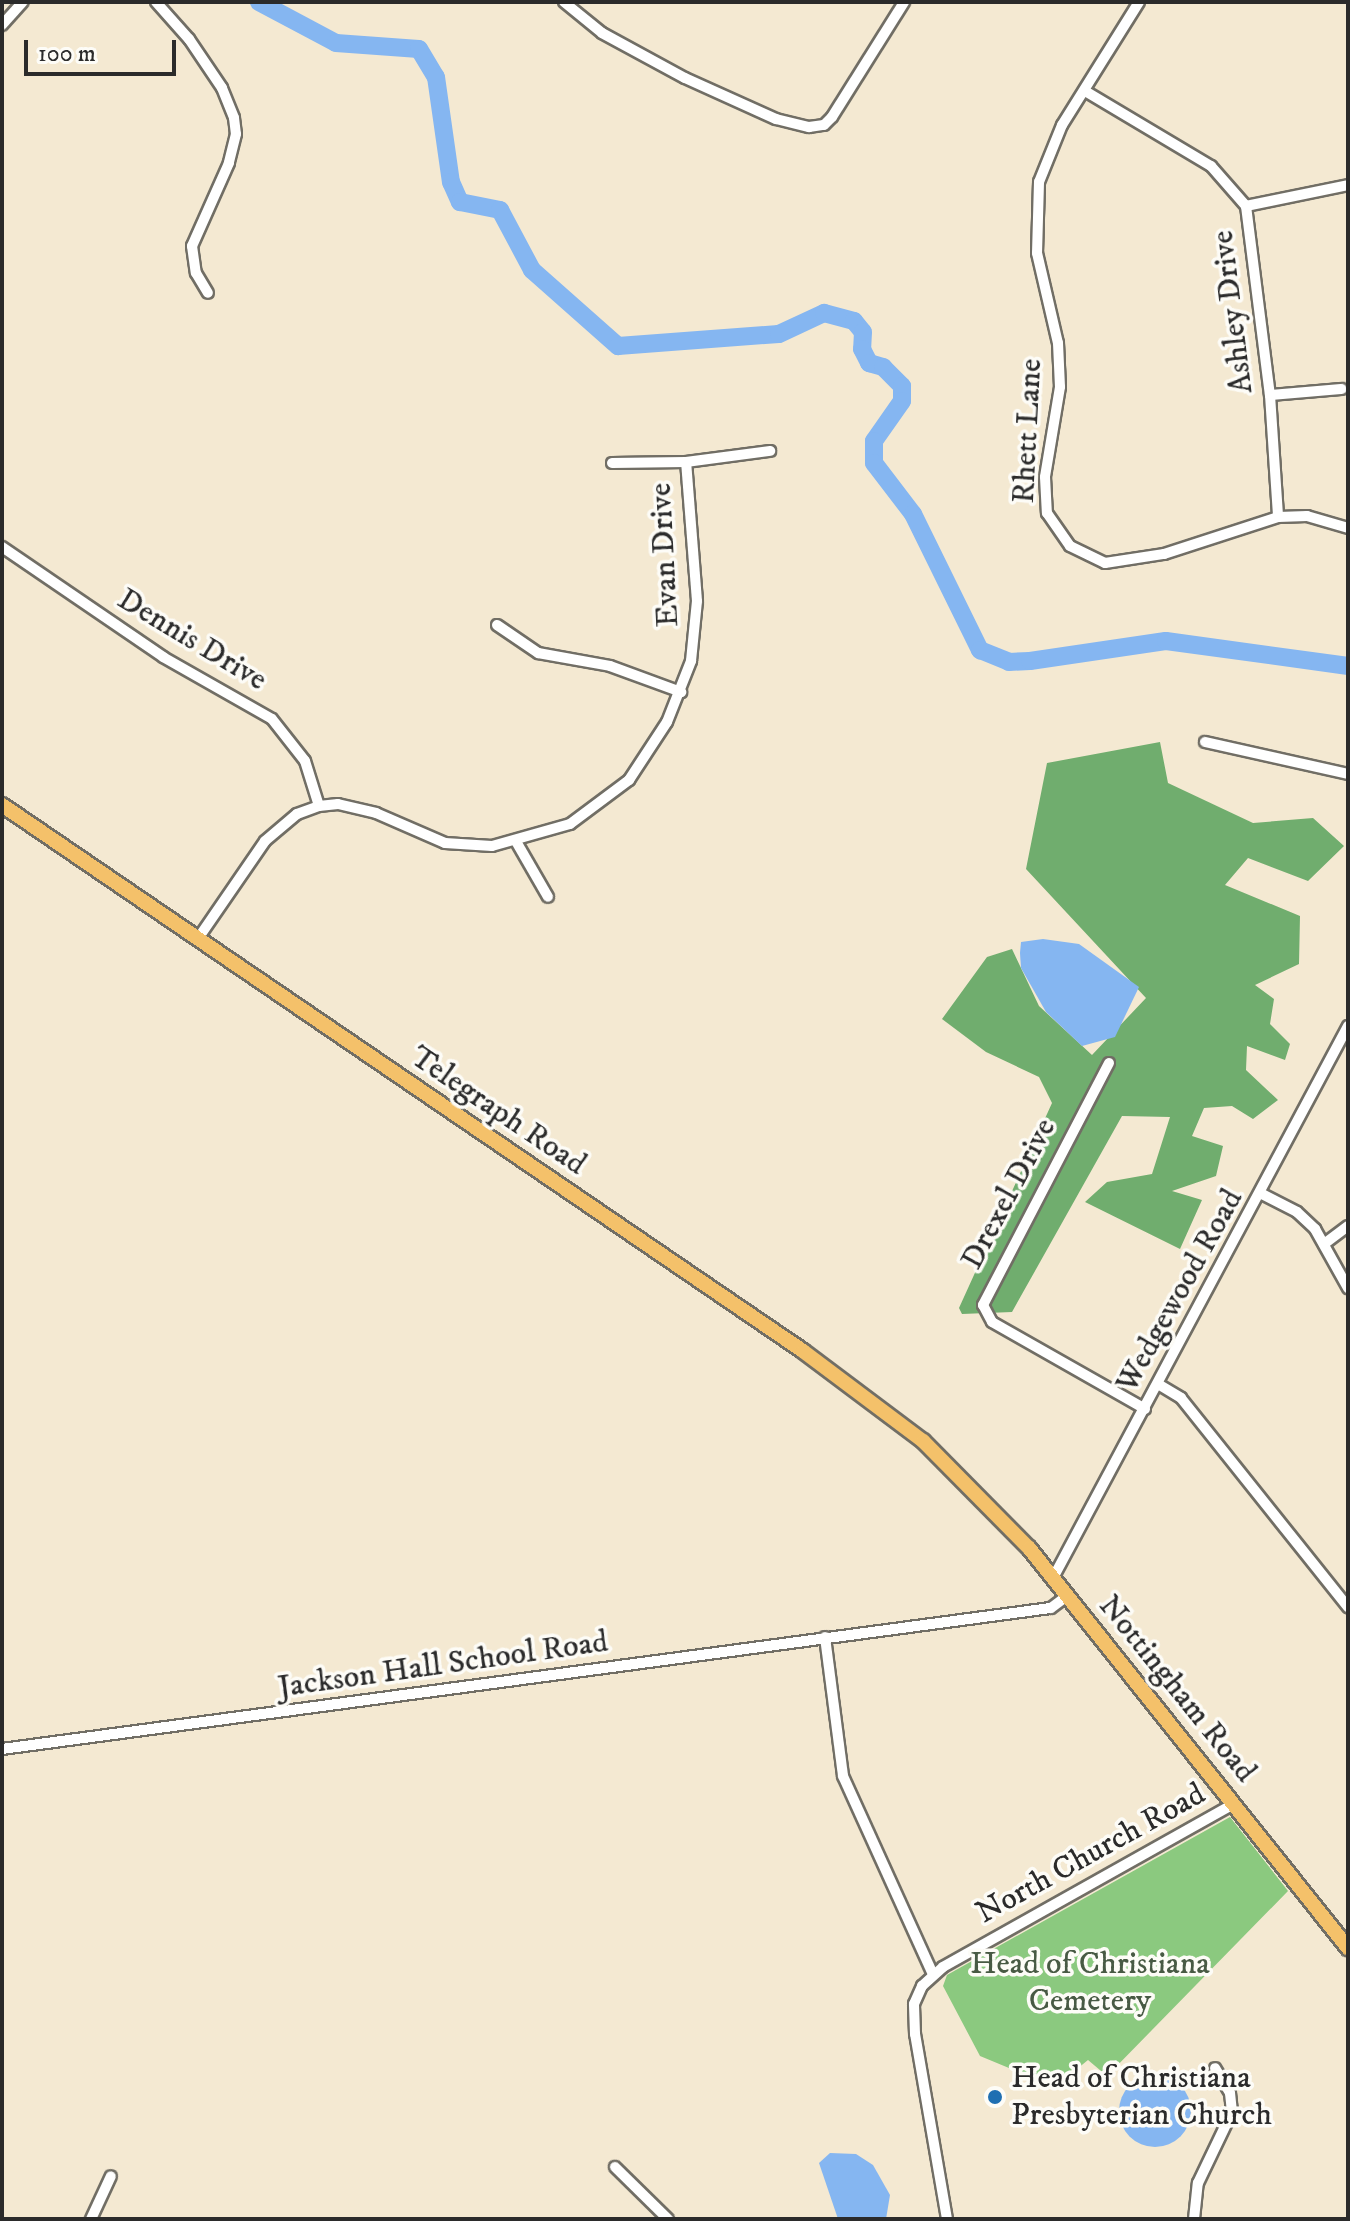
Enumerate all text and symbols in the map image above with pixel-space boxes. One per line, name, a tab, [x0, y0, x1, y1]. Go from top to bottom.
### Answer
scale bar	[28, 24, 180, 74]
text: 100 m	[38, 39, 96, 69]
street label: Ashley Drive	[1204, 228, 1262, 396]
street label: Rhett Lane	[1005, 358, 1051, 504]
street label: Evan Drive	[642, 482, 688, 628]
street label: Dennis Drive	[110, 580, 274, 700]
street label: Telegraph Road	[403, 1038, 593, 1184]
street label: Drexel Drive	[953, 1112, 1065, 1276]
street label: Wedgewood Road	[1108, 1183, 1252, 1399]
street label: Nottingham Road	[1090, 1588, 1264, 1790]
street label: Jackson Hall School Road	[276, 1623, 610, 1707]
street label: North Church Road	[970, 1775, 1212, 1933]
park label: Head of Christiana Cemetery	[970, 1946, 1210, 2021]
place label: Head of Christiana Presbyterian Church	[1011, 2060, 1272, 2135]
marker: Head of Christiana Presbyterian Church	[986, 2088, 1004, 2106]

